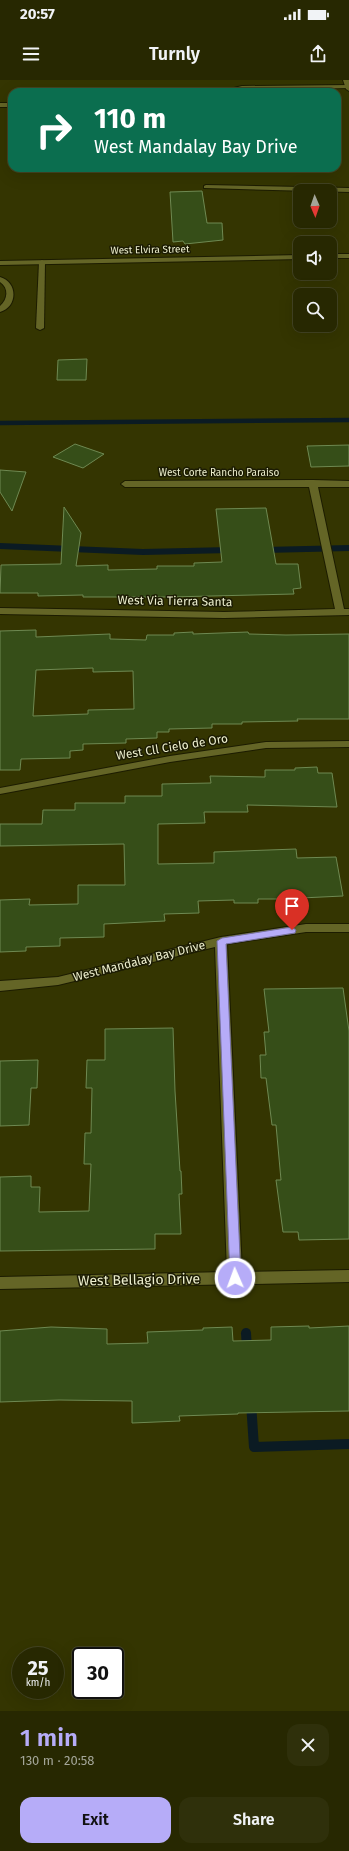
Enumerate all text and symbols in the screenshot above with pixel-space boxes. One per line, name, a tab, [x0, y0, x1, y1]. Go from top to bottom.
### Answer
text: 20:57	[20, 5, 55, 23]
icon: menu	[20, 43, 42, 65]
text: Turnly	[149, 43, 200, 65]
icon: share	[307, 43, 329, 65]
text: 110 m	[94, 102, 166, 135]
icon: right	[28, 104, 80, 156]
text: West Mandalay Bay Drive	[94, 136, 298, 158]
north arrow	[293, 184, 337, 228]
map controls	[293, 184, 337, 332]
button: sound	[293, 236, 337, 280]
street label: West Elvira Street	[110, 243, 190, 257]
button: search	[293, 288, 337, 332]
street label: West Corte Rancho Paraiso	[159, 467, 279, 479]
street label: West Via Tierra Santa	[117, 593, 233, 609]
street label: West Cll Cielo de Oro	[115, 731, 229, 763]
pin	[275, 889, 309, 930]
icon: arrive	[281, 895, 303, 917]
street label: West Mandalay Bay Drive	[71, 938, 207, 984]
position arrow	[214, 1257, 256, 1299]
street label: West Bellagio Drive	[78, 1270, 200, 1290]
speed limit sign: 30	[72, 1647, 124, 1699]
text: 25	[27, 1656, 49, 1680]
text: km/h	[26, 1677, 50, 1689]
text: 1 min	[20, 1724, 78, 1752]
button: close	[287, 1724, 329, 1766]
text: 130 m · 20:58	[20, 1753, 95, 1768]
button: Exit	[20, 1797, 171, 1843]
button: Share	[179, 1797, 329, 1843]

